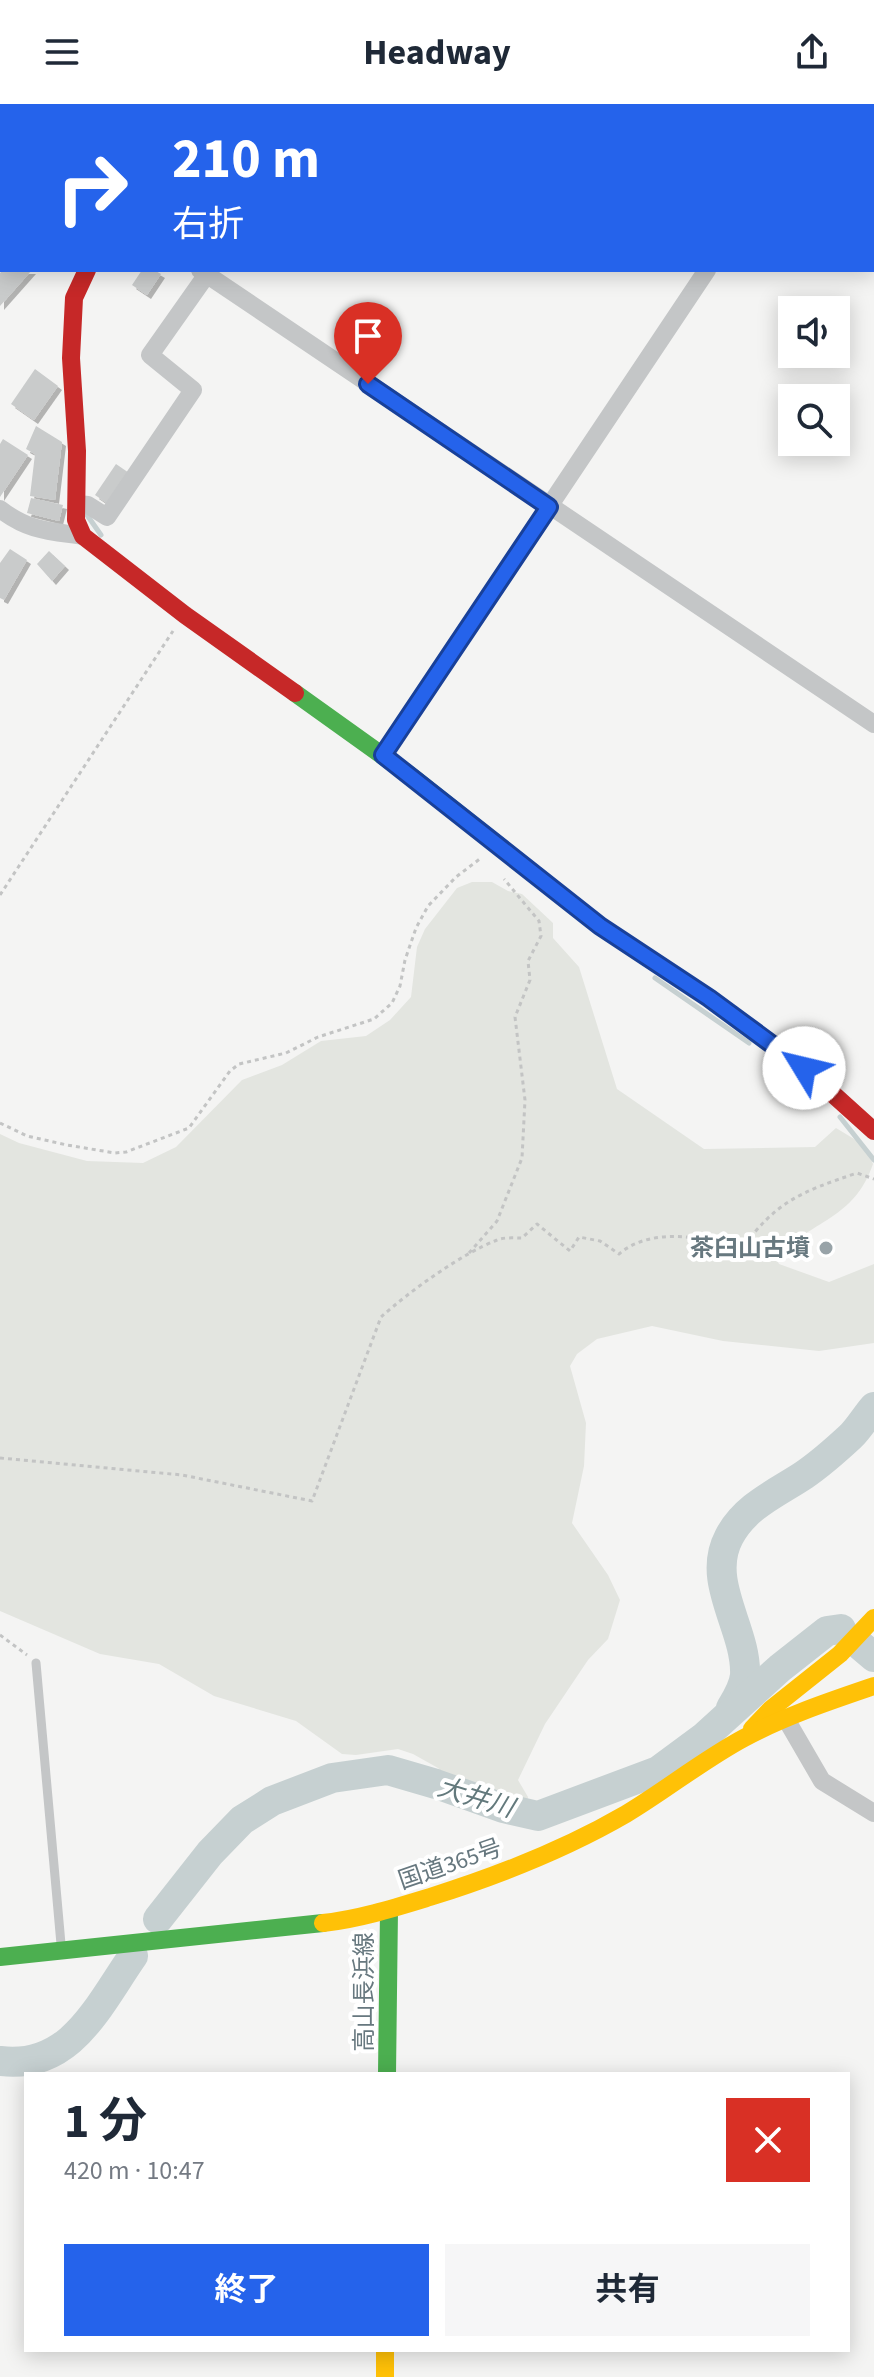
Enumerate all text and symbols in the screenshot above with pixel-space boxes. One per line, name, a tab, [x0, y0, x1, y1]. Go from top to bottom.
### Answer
text: Headway	[363, 27, 511, 78]
icon: menu	[40, 30, 84, 74]
icon: share	[790, 30, 834, 74]
text: 210 m	[172, 120, 320, 199]
icon: right	[40, 136, 144, 240]
text: 右折	[172, 199, 244, 250]
map controls	[778, 296, 850, 456]
button: sound	[778, 296, 850, 368]
pin	[334, 302, 402, 384]
icon: arrive	[346, 314, 390, 358]
button: search	[778, 384, 850, 456]
position arrow	[762, 1026, 846, 1110]
place label: 茶臼山古墳	[690, 1231, 810, 1266]
marker: 茶臼山古墳	[817, 1239, 835, 1257]
water label: 大井川	[433, 1768, 521, 1827]
street label: 国道365号	[394, 1830, 507, 1899]
street label: 高山長浜線	[347, 1932, 382, 2052]
text: 1 分	[64, 2088, 147, 2156]
button: close	[726, 2098, 810, 2182]
text: 420 m · 10:47	[64, 2152, 205, 2189]
button: 終了	[64, 2244, 429, 2336]
button: 共有	[445, 2244, 810, 2336]

